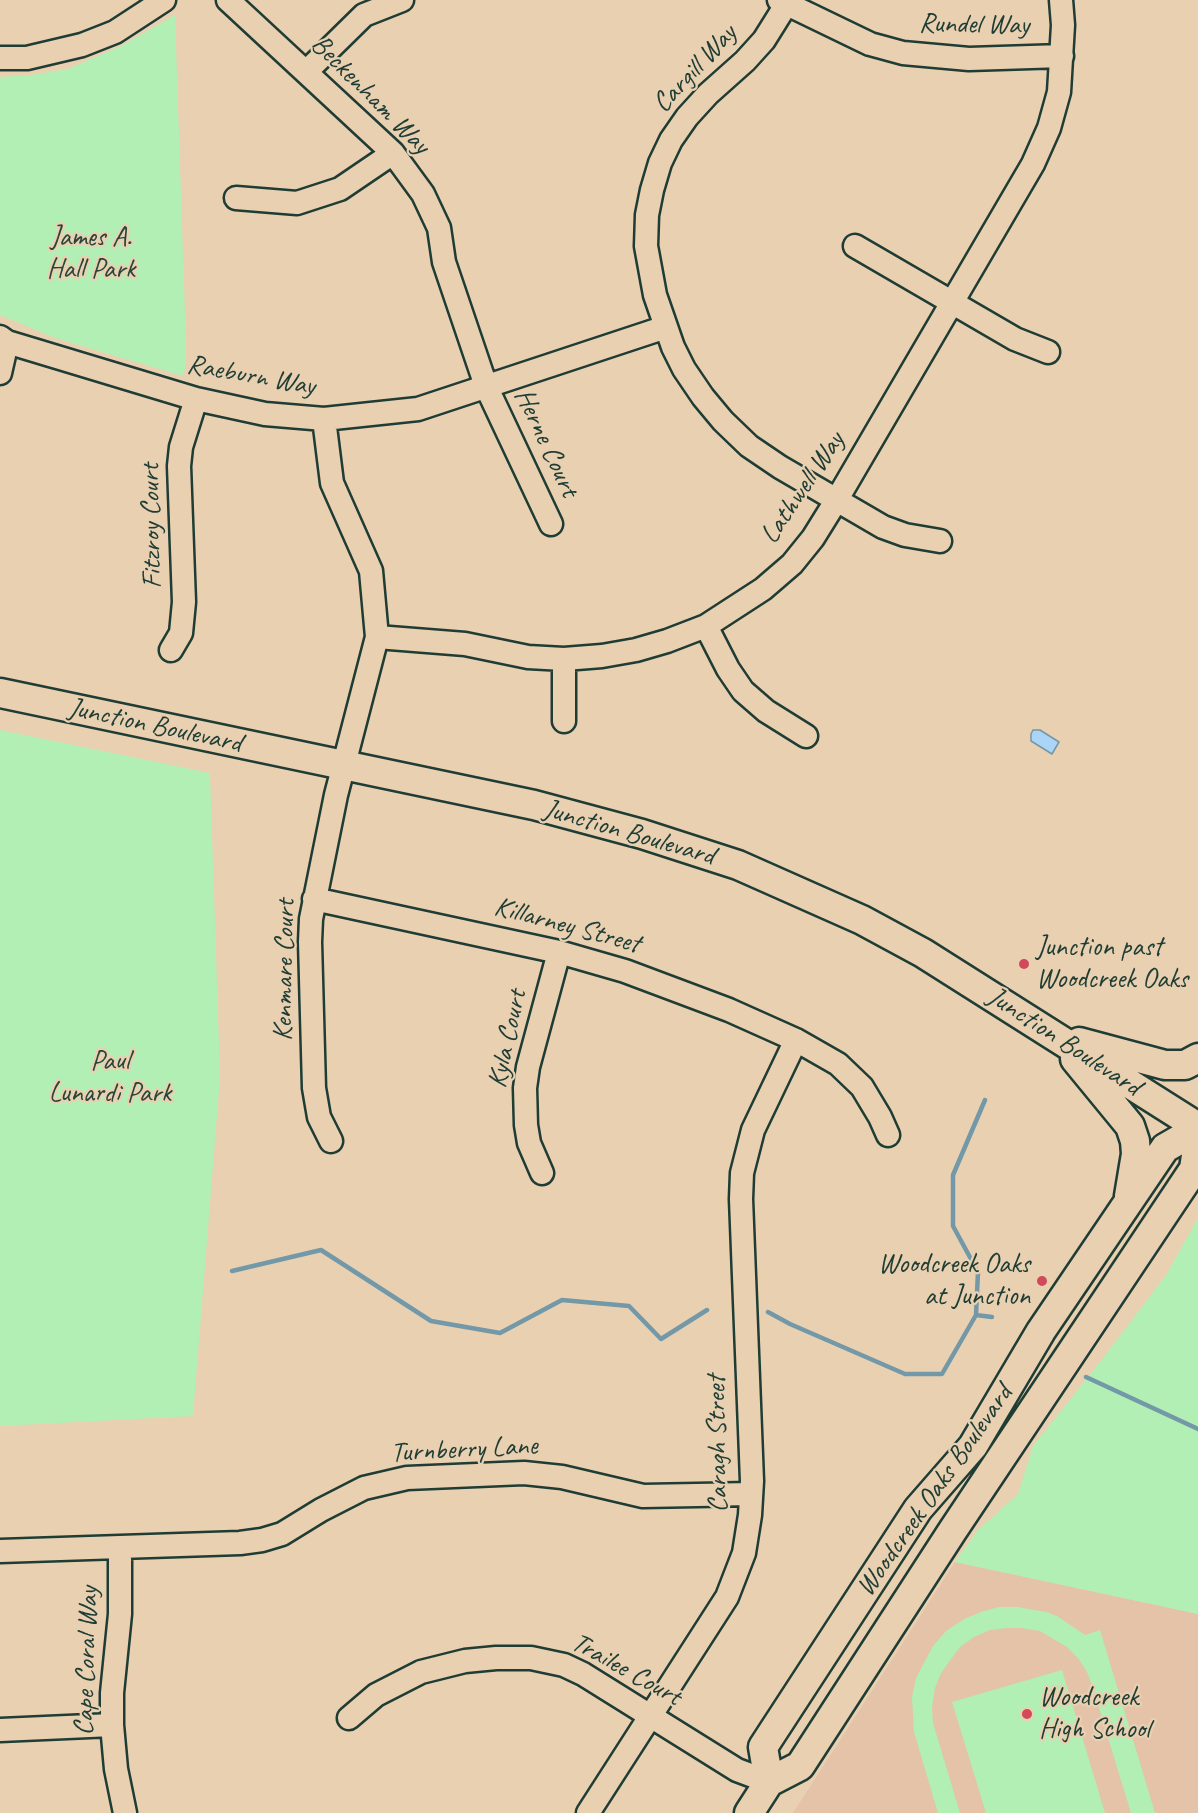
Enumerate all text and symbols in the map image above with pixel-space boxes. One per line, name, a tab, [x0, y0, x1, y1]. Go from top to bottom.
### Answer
street label: Rundel Way	[919, 7, 1029, 43]
street label: Cargill Way	[646, 18, 744, 120]
street label: Beckenham Way	[303, 28, 437, 162]
park label: James A. Hall Park	[47, 221, 135, 287]
street label: Raeburn Way	[184, 348, 318, 404]
street label: Herne Court	[506, 383, 586, 503]
street label: Lathwell Way	[753, 426, 853, 550]
street label: Fitzroy Court	[134, 463, 170, 589]
street label: Junction Boulevard	[66, 691, 244, 761]
street label: Junction Boulevard	[540, 793, 718, 873]
street label: Killarney Street	[491, 890, 643, 962]
street label: Kenmare Court	[267, 899, 303, 1041]
place label: Junction past Woodcreek Oaks	[1036, 931, 1188, 997]
marker: Junction past Woodcreek Oaks	[1017, 957, 1031, 971]
street label: Junction Boulevard	[981, 980, 1147, 1104]
street label: Kyla Court	[481, 987, 535, 1091]
park label: Paul Lunardi Park	[49, 1045, 171, 1111]
place label: Woodcreek Oaks at Junction	[878, 1248, 1030, 1314]
marker: Woodcreek Oaks at Junction	[1035, 1274, 1049, 1288]
street label: Caragh Street	[700, 1375, 736, 1513]
street label: Woodcreek Oaks Boulevard	[850, 1379, 1020, 1603]
street label: Turnberry Lane	[390, 1429, 538, 1471]
street label: Cape Coral Way	[68, 1586, 106, 1736]
street label: Trailee Court	[565, 1626, 687, 1714]
place label: Woodcreek High School	[1039, 1681, 1150, 1747]
marker: Woodcreek High School	[1020, 1707, 1034, 1721]

